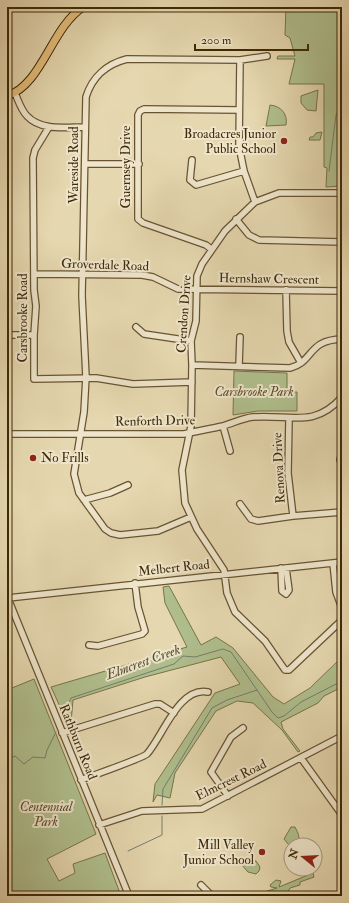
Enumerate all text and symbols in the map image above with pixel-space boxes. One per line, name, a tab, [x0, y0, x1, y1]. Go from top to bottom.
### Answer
scale bar	[195, 26, 308, 52]
text: 200 m	[201, 33, 232, 48]
street label: Guernsey Drive	[118, 125, 135, 208]
street label: Wareside Road	[66, 126, 82, 205]
place label: Broadacres Junior Public School	[184, 126, 277, 157]
marker: Broadacres Junior Public School	[279, 136, 289, 146]
street label: Groverdale Road	[61, 255, 150, 275]
street label: Hernshaw Crescent	[219, 270, 319, 288]
street label: Carsbrooke Road	[15, 273, 31, 363]
street label: Crendon Drive	[173, 274, 195, 354]
park label: Carsbrooke Park	[214, 384, 294, 400]
street label: Renforth Drive	[115, 412, 196, 430]
street label: Renova Drive	[269, 432, 289, 504]
place label: No Frills	[41, 450, 89, 466]
marker: No Frills	[28, 453, 38, 463]
street label: Melbert Road	[137, 556, 211, 580]
water label: Elmcrest Creek	[103, 641, 183, 684]
street label: Rathburn Road	[56, 702, 101, 783]
street label: Elmcrest Road	[193, 756, 270, 804]
park label: Centennial Park	[20, 799, 73, 830]
place label: Mill Valley Junior School	[182, 837, 255, 868]
north arrow	[283, 837, 323, 877]
text: N	[286, 846, 302, 862]
marker: Mill Valley Junior School	[257, 847, 267, 857]

